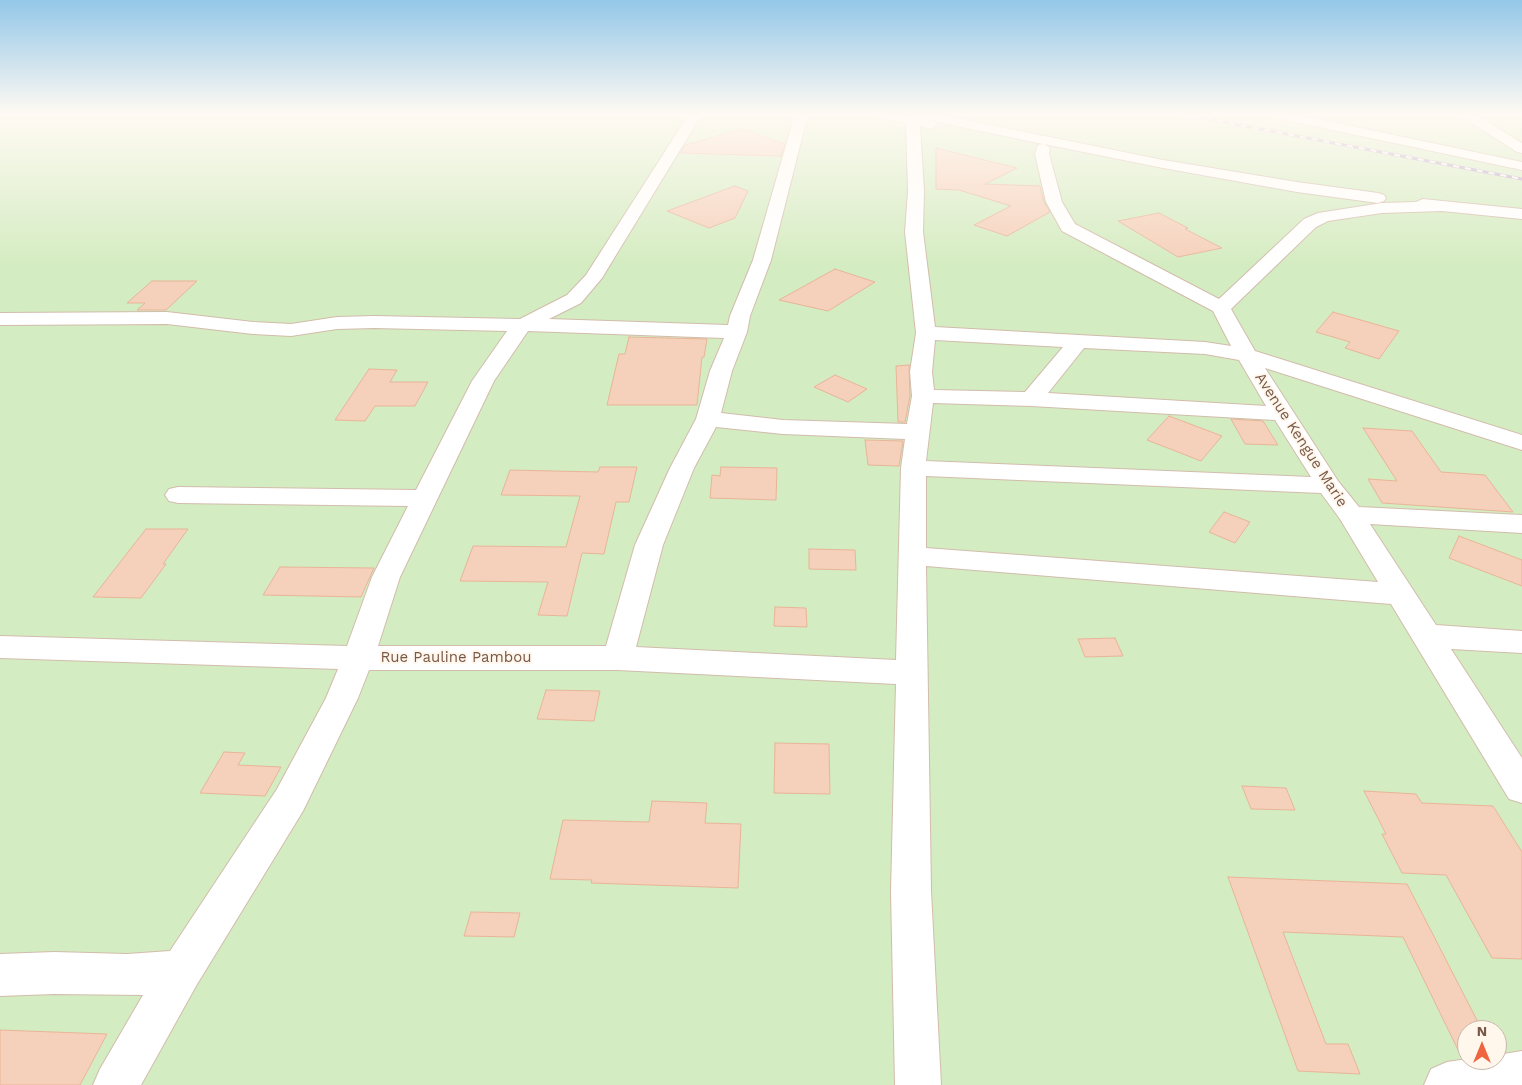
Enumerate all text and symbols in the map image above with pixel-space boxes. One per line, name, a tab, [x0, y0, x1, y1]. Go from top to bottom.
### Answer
street label: Avenue Kengue Marie	[1251, 370, 1351, 510]
street label: Rue Pauline Pambou	[381, 649, 531, 667]
north arrow	[1457, 1020, 1507, 1070]
text: N	[1477, 1023, 1487, 1039]

